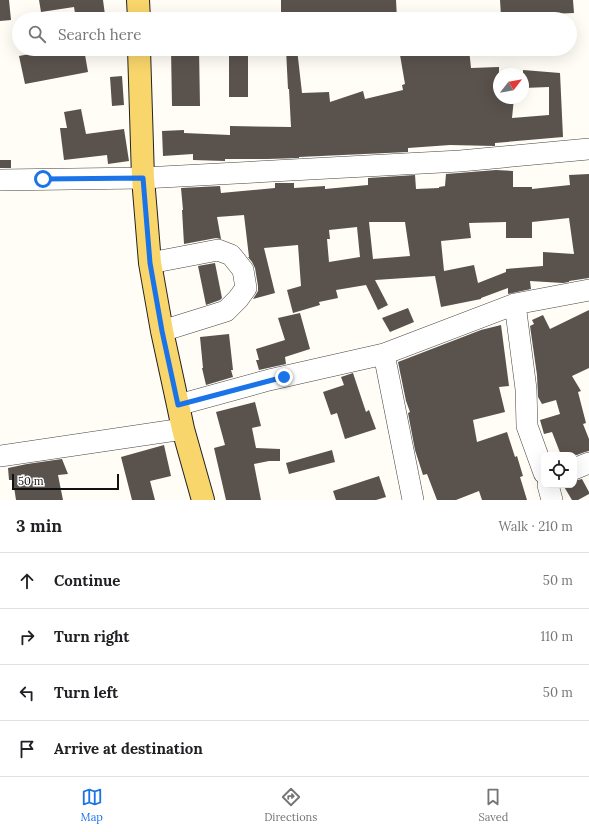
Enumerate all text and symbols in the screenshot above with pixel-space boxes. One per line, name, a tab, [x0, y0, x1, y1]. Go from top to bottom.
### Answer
search box	[12, 12, 577, 56]
icon: search	[26, 23, 48, 45]
text: Search here	[58, 25, 141, 44]
north arrow	[493, 68, 529, 104]
route start	[34, 170, 52, 188]
route end	[275, 368, 293, 386]
map controls	[541, 452, 577, 488]
button: locate	[541, 452, 577, 488]
scale bar	[12, 472, 119, 491]
text: 50 m	[18, 474, 44, 488]
text: 3 min	[16, 515, 62, 537]
text: Walk · 210 m	[498, 518, 573, 535]
icon: ahead	[16, 570, 38, 592]
text: Continue	[54, 571, 120, 590]
text: 50 m	[543, 572, 573, 589]
icon: right	[16, 626, 38, 648]
text: Turn right	[54, 627, 130, 646]
text: 110 m	[540, 628, 573, 645]
icon: left	[16, 682, 38, 704]
text: Turn left	[54, 683, 118, 702]
text: 50 m	[543, 684, 573, 701]
icon: arrive	[16, 738, 38, 760]
text: Arrive at destination	[54, 739, 203, 758]
tab: Map	[81, 786, 103, 824]
tab: Directions	[264, 786, 317, 824]
tab: Saved	[479, 786, 508, 824]

